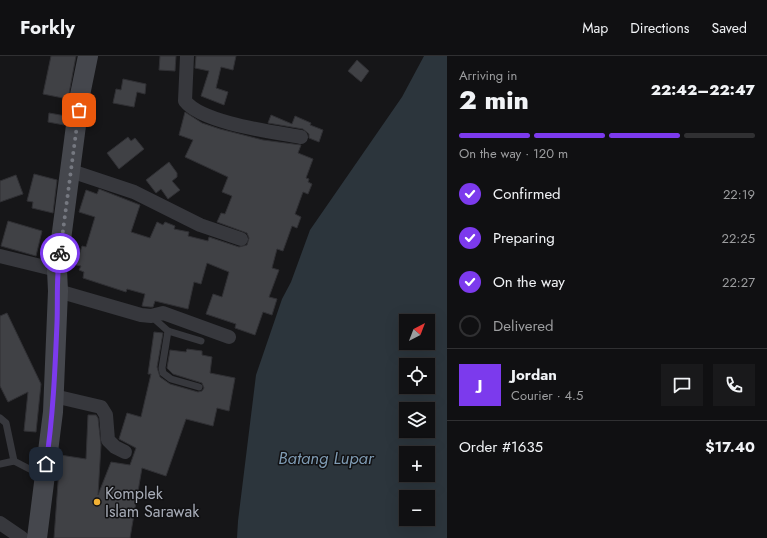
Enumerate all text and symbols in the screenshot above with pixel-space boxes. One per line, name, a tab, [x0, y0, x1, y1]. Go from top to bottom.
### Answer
text: Forkly	[20, 14, 75, 41]
text: Map	[582, 18, 608, 38]
text: Directions	[630, 18, 690, 38]
text: Saved	[712, 18, 747, 38]
text: Arriving in	[459, 66, 517, 85]
text: 22:42–22:47	[651, 79, 755, 101]
text: 2 min	[459, 81, 529, 119]
pin	[62, 93, 96, 127]
icon: bag	[68, 99, 90, 121]
text: On the way · 120 m	[459, 144, 568, 163]
icon: check	[459, 183, 481, 205]
text: Confirmed	[493, 183, 561, 205]
text: 22:19	[723, 185, 755, 204]
icon: check	[459, 227, 481, 249]
text: Preparing	[493, 227, 555, 249]
text: 22:25	[722, 229, 755, 248]
courier	[40, 233, 80, 273]
icon: bike	[49, 242, 71, 264]
icon: check	[459, 271, 481, 293]
text: On the way	[493, 271, 565, 293]
text: 22:27	[722, 273, 755, 292]
north arrow	[399, 314, 435, 350]
map controls	[399, 314, 435, 526]
text: Delivered	[493, 315, 554, 337]
button: locate	[399, 358, 435, 394]
text: Jordan	[511, 364, 557, 386]
button: chat	[661, 364, 703, 406]
button: phone	[713, 364, 755, 406]
text: J	[478, 374, 482, 396]
text: Courier · 4.5	[511, 386, 583, 405]
button: layers	[399, 402, 435, 438]
text: Order #1635	[459, 436, 543, 458]
text: $17.40	[705, 436, 755, 458]
water label: Batang Lupar	[278, 446, 375, 470]
button: +	[399, 446, 435, 482]
pin	[29, 447, 63, 481]
icon: home	[35, 453, 57, 475]
place label: Komplek Islam Sarawak	[105, 482, 200, 523]
button: −	[399, 490, 435, 526]
marker: Komplek Islam Sarawak	[92, 497, 102, 507]

